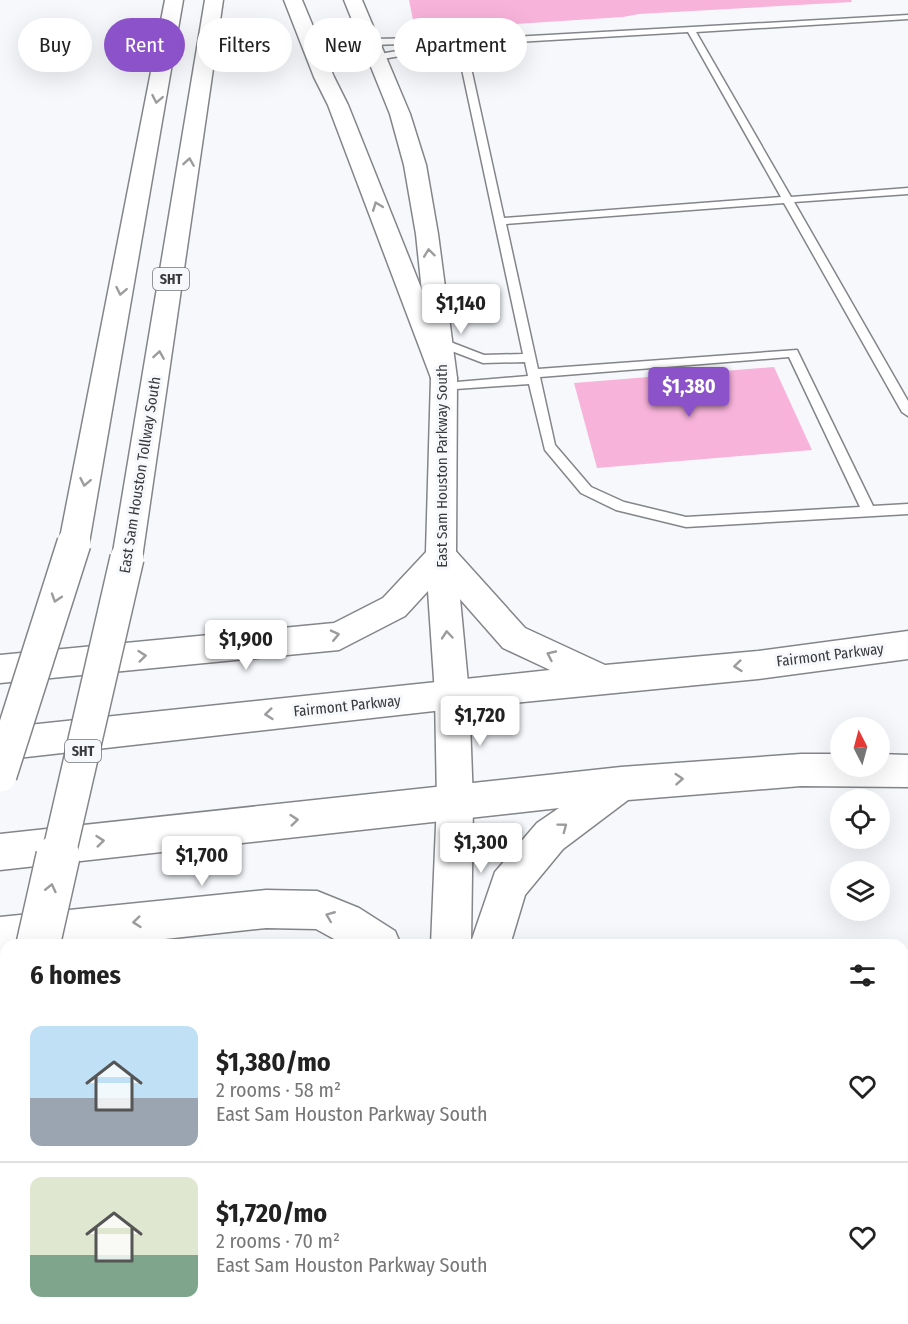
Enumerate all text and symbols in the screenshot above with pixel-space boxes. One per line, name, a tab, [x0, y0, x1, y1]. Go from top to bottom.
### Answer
chip: Buy	[18, 18, 92, 72]
chip: Rent	[104, 18, 185, 72]
chip: Filters	[197, 18, 292, 72]
chip: New	[304, 18, 382, 72]
chip: Apartment	[394, 18, 527, 72]
one-way arrow	[151, 94, 164, 104]
one-way arrow	[183, 157, 195, 167]
one-way arrow	[372, 201, 385, 212]
one-way arrow	[423, 248, 436, 257]
road number: SHT	[153, 268, 189, 290]
pin: $1,140	[412, 284, 510, 335]
one-way arrow	[115, 285, 128, 295]
text: $1,140	[436, 291, 486, 315]
one-way arrow	[153, 350, 165, 359]
street label: East Sam Houston Parkway South	[433, 364, 451, 568]
pin: $1,380	[640, 367, 738, 418]
text: $1,380	[662, 374, 716, 398]
street label: East Sam Houston Tollway South	[116, 375, 164, 575]
one-way arrow	[79, 477, 92, 487]
one-way arrow	[51, 592, 63, 603]
pin: $1,900	[197, 620, 295, 671]
text: $1,900	[219, 627, 273, 651]
one-way arrow	[330, 630, 340, 643]
one-way arrow	[441, 631, 454, 640]
street label: Fairmont Parkway	[775, 639, 885, 671]
one-way arrow	[137, 650, 146, 663]
one-way arrow	[546, 651, 557, 663]
one-way arrow	[734, 660, 743, 672]
street label: Fairmont Parkway	[292, 691, 402, 721]
pin: $1,720	[431, 696, 529, 747]
text: $1,720	[455, 703, 505, 727]
one-way arrow	[264, 707, 274, 720]
north arrow	[830, 717, 890, 777]
map controls	[830, 717, 890, 921]
road number: SHT	[65, 740, 101, 762]
one-way arrow	[675, 773, 684, 786]
button: locate	[830, 789, 890, 849]
one-way arrow	[289, 814, 298, 827]
pin: $1,300	[432, 823, 530, 874]
one-way arrow	[556, 823, 567, 834]
text: $1,300	[454, 830, 508, 854]
one-way arrow	[95, 835, 104, 848]
pin: $1,700	[153, 836, 251, 887]
text: $1,700	[176, 843, 228, 867]
button: layers	[830, 861, 890, 921]
one-way arrow	[43, 883, 56, 893]
one-way arrow	[326, 911, 337, 923]
one-way arrow	[133, 915, 142, 928]
icon: filters	[846, 959, 879, 992]
text: 6 homes	[30, 960, 121, 991]
text: $1,380/mo	[216, 1047, 331, 1078]
icon: home	[78, 1050, 150, 1122]
icon: heart	[846, 1070, 879, 1103]
text: 2 rooms · 58 m²	[216, 1078, 341, 1102]
text: East Sam Houston Parkway South	[216, 1102, 487, 1126]
text: $1,720/mo	[216, 1198, 327, 1229]
icon: home	[78, 1201, 150, 1273]
icon: heart	[846, 1221, 879, 1254]
text: 2 rooms · 70 m²	[216, 1229, 340, 1253]
text: East Sam Houston Parkway South	[216, 1253, 487, 1277]

